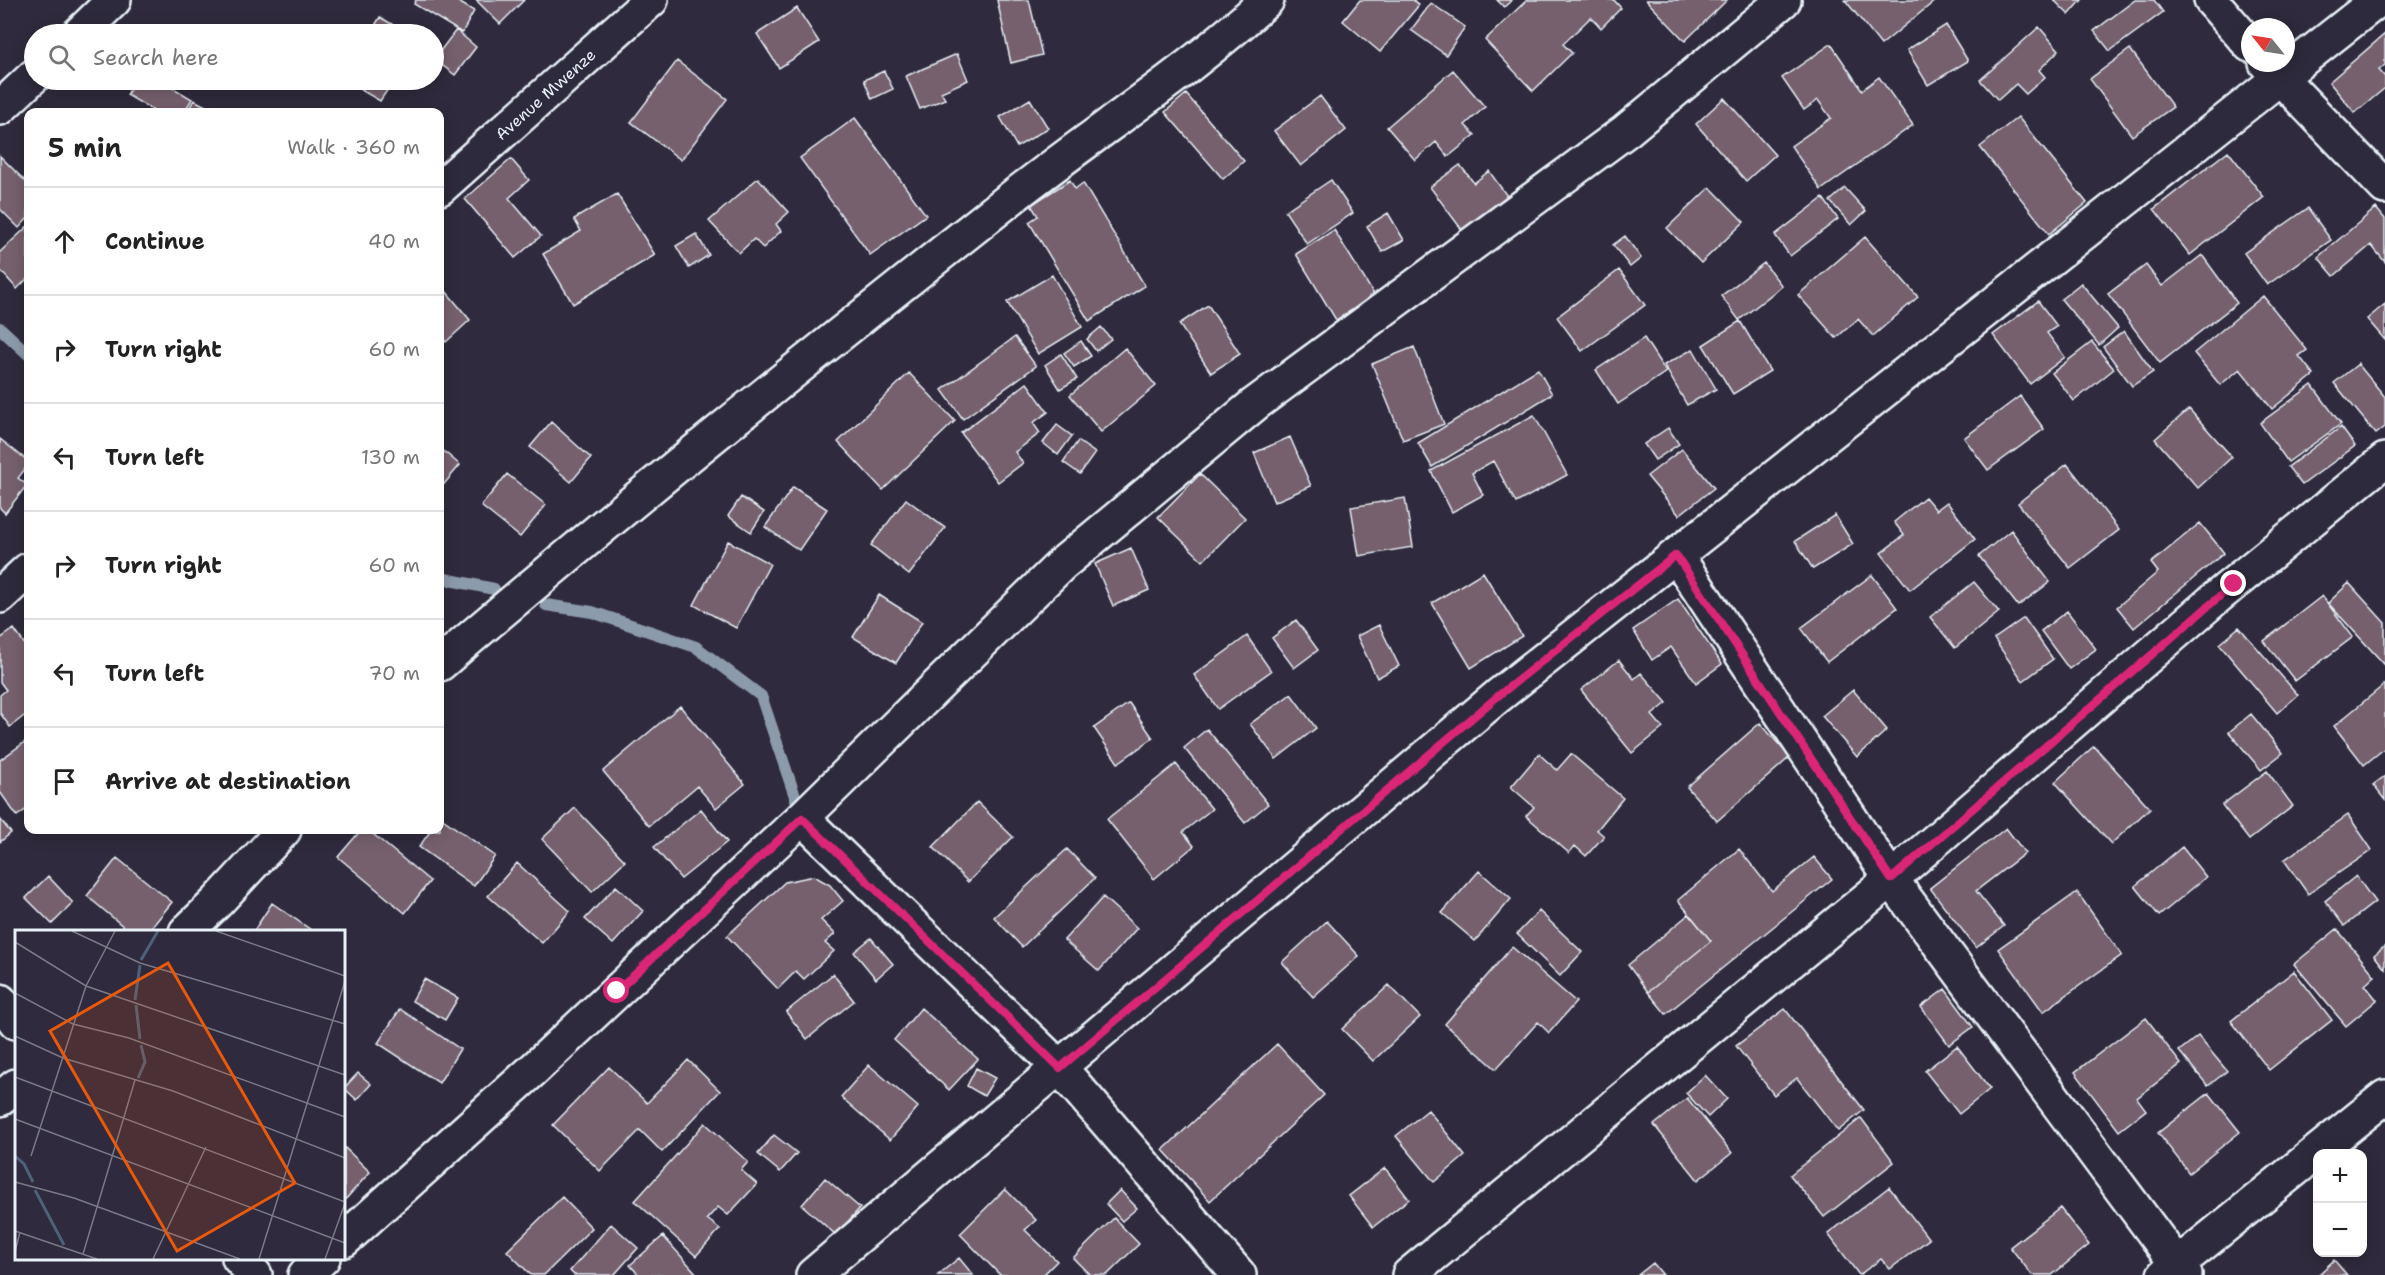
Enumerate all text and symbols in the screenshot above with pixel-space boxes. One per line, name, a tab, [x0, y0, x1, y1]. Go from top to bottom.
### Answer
north arrow	[2241, 18, 2295, 72]
search box	[24, 24, 444, 90]
icon: search	[45, 41, 78, 74]
text: Search here	[93, 43, 219, 72]
street label: Avenue Mwenze	[491, 44, 600, 145]
text: 5 min	[48, 130, 122, 165]
text: Walk · 360 m	[287, 134, 420, 160]
icon: ahead	[48, 225, 81, 258]
text: Continue	[105, 227, 205, 256]
text: 40 m	[368, 228, 420, 254]
icon: right	[48, 333, 81, 366]
text: Turn right	[105, 335, 222, 364]
text: 60 m	[368, 336, 420, 362]
icon: left	[48, 441, 81, 474]
text: Turn left	[105, 443, 204, 472]
text: 130 m	[361, 444, 420, 470]
icon: right	[48, 549, 81, 582]
text: Turn right	[105, 551, 222, 580]
text: 60 m	[368, 552, 420, 578]
route end	[2220, 570, 2246, 596]
icon: left	[48, 657, 81, 690]
text: Turn left	[105, 659, 204, 688]
text: 70 m	[368, 660, 420, 686]
icon: arrive	[48, 765, 81, 798]
text: Arrive at destination	[105, 767, 351, 796]
inset map	[15, 930, 345, 1260]
route start	[603, 977, 629, 1003]
map controls	[2313, 1149, 2367, 1257]
button: +	[2313, 1149, 2367, 1203]
button: −	[2313, 1203, 2367, 1257]

